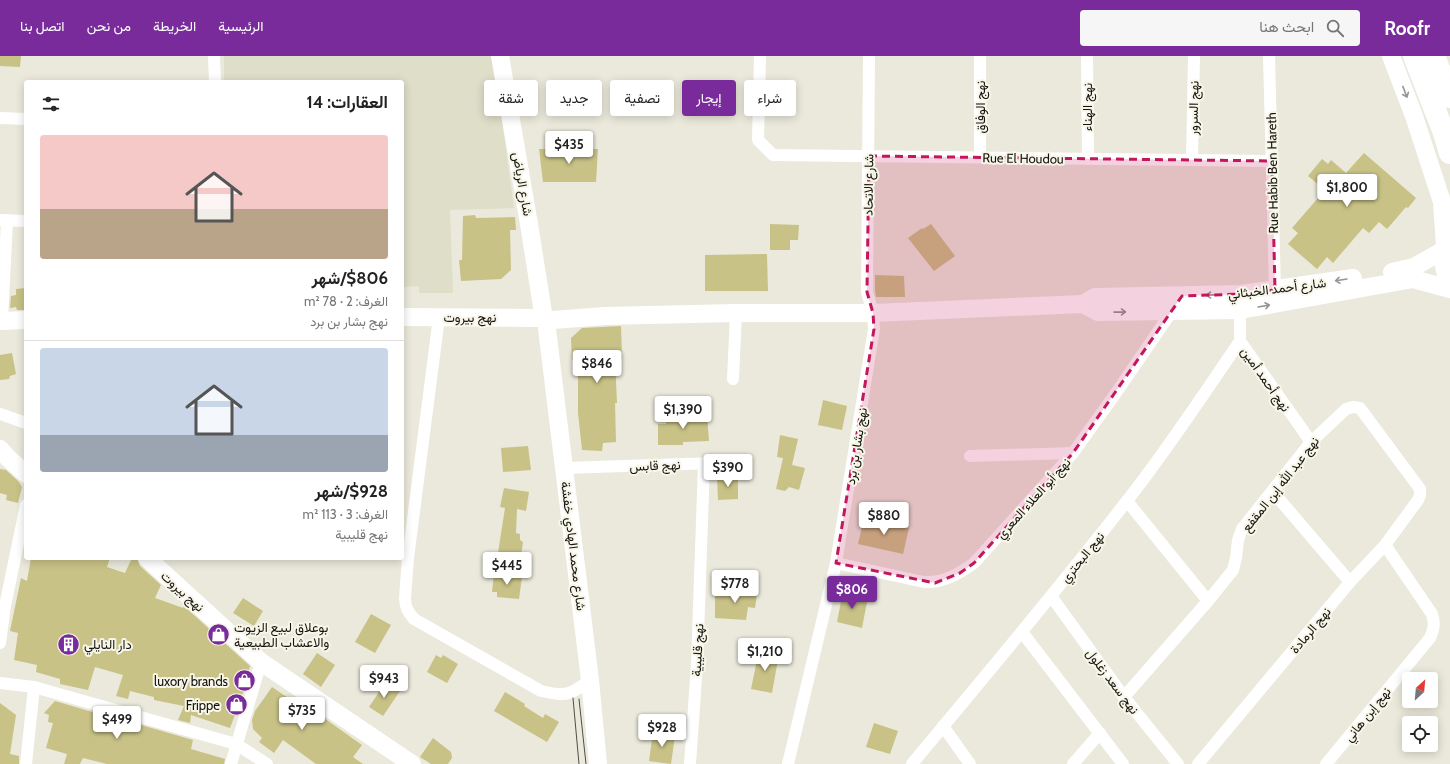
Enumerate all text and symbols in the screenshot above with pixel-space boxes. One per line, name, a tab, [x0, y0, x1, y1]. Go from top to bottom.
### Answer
search box	[1080, 10, 1360, 46]
text: اتصل بنا	[20, 17, 65, 35]
text: من نحن	[87, 17, 131, 35]
text: الخريطة	[153, 17, 196, 35]
text: الرئيسية	[218, 17, 264, 35]
icon: search	[1324, 17, 1346, 39]
text: Roofr	[1384, 17, 1430, 40]
text: ابحث هنا	[1259, 18, 1314, 36]
chip: شقة	[484, 80, 538, 116]
chip: جديد	[546, 80, 602, 116]
chip: تصفية	[610, 80, 674, 116]
chip: إيجار	[682, 80, 736, 116]
chip: شراء	[744, 80, 796, 116]
street label: نهج الوفاق	[972, 80, 990, 133]
street label: نهج السرور	[1185, 80, 1203, 137]
street label: نهج الهناء	[1079, 83, 1097, 131]
one-way arrow	[1401, 86, 1409, 98]
text: العقارات: 14	[307, 92, 388, 112]
icon: filters	[40, 93, 62, 115]
street label: Rue Habib Ben Hareth	[1263, 112, 1281, 234]
pin: $435	[545, 131, 593, 165]
text: $435	[554, 136, 584, 152]
street label: Rue El Houdou	[982, 149, 1064, 167]
street label: شارع الرياض	[508, 151, 536, 218]
street label: شارع الاتحاد	[859, 154, 879, 216]
icon: home	[178, 161, 250, 233]
pin: $1,800	[1314, 174, 1380, 208]
text: $1,800	[1326, 179, 1368, 195]
text: $806/شهر	[311, 268, 388, 288]
street label: شارع أحمد الخبثاني	[1227, 274, 1327, 305]
one-way arrow	[1335, 276, 1348, 284]
one-way arrow	[1206, 291, 1219, 299]
text: الغرف: 2 · 78 m²	[304, 293, 388, 309]
one-way arrow	[1257, 302, 1270, 310]
one-way arrow	[1113, 308, 1126, 316]
street label: نهج بيروت	[443, 309, 497, 327]
text: نهج بشار بن برد	[310, 313, 388, 329]
street label: نهج أحمد أمين	[1236, 343, 1294, 416]
pin: $846	[573, 350, 621, 384]
text: $846	[582, 355, 612, 371]
icon: home	[178, 374, 250, 446]
pin: $1,390	[650, 396, 716, 430]
text: $1,390	[664, 401, 702, 417]
street label: نهج بشار بن برد	[842, 406, 872, 486]
street label: نهج عبد الله إبن المقفع	[1238, 433, 1324, 536]
pin: $390	[704, 454, 752, 488]
street label: نهج أبو العلاء المعري	[992, 454, 1076, 544]
street label: نهج قابس	[629, 456, 681, 476]
text: $390	[712, 459, 744, 475]
text: $928/شهر	[314, 481, 388, 501]
street label: شارع محمد الهادي خفشة	[555, 481, 590, 612]
pin: $880	[860, 502, 908, 536]
text: الغرف: 3 · 113 m²	[303, 506, 388, 522]
text: $880	[868, 507, 900, 523]
text: نهج قليبية	[335, 526, 388, 542]
street label: نهج البحتري	[1057, 528, 1110, 588]
pin: $445	[483, 552, 531, 586]
text: $445	[492, 557, 522, 573]
street label: نهج بيروت	[157, 567, 208, 616]
pin: $778	[711, 570, 759, 604]
text: $778	[721, 575, 749, 591]
pin: $806	[828, 576, 876, 610]
text: $806	[836, 581, 868, 597]
street label: نهج الرمادة	[1286, 603, 1336, 658]
place label: بوعلاق لبيع الزيوت والاعشاب الطبيعية	[234, 619, 330, 651]
shop icon: بوعلاق لبيع الزيوت والاعشاب الطبيعية	[205, 621, 231, 647]
street label: نهج قليبية	[688, 623, 708, 677]
building icon: دار النايلي	[55, 631, 81, 657]
place label: دار النايلي	[84, 636, 132, 655]
pin: $1,210	[732, 638, 798, 672]
text: $1,210	[747, 643, 783, 659]
street label: نهج سعد زغلول	[1082, 645, 1143, 718]
pin: $943	[360, 665, 408, 699]
shop icon: luxory brands	[231, 668, 257, 694]
text: $943	[369, 670, 399, 686]
north arrow	[1402, 672, 1438, 708]
map controls	[1402, 672, 1438, 752]
place label: luxory brands	[154, 673, 229, 689]
street label: نهج إبن هاني	[1340, 683, 1396, 746]
shop icon: Frippe	[223, 692, 249, 718]
place label: Frippe	[186, 697, 220, 713]
pin: $735	[278, 697, 326, 731]
text: $735	[288, 702, 316, 718]
pin: $499	[93, 706, 141, 740]
text: $499	[102, 711, 132, 727]
pin: $928	[638, 714, 686, 748]
button: locate	[1402, 716, 1438, 752]
text: $928	[647, 719, 677, 735]

